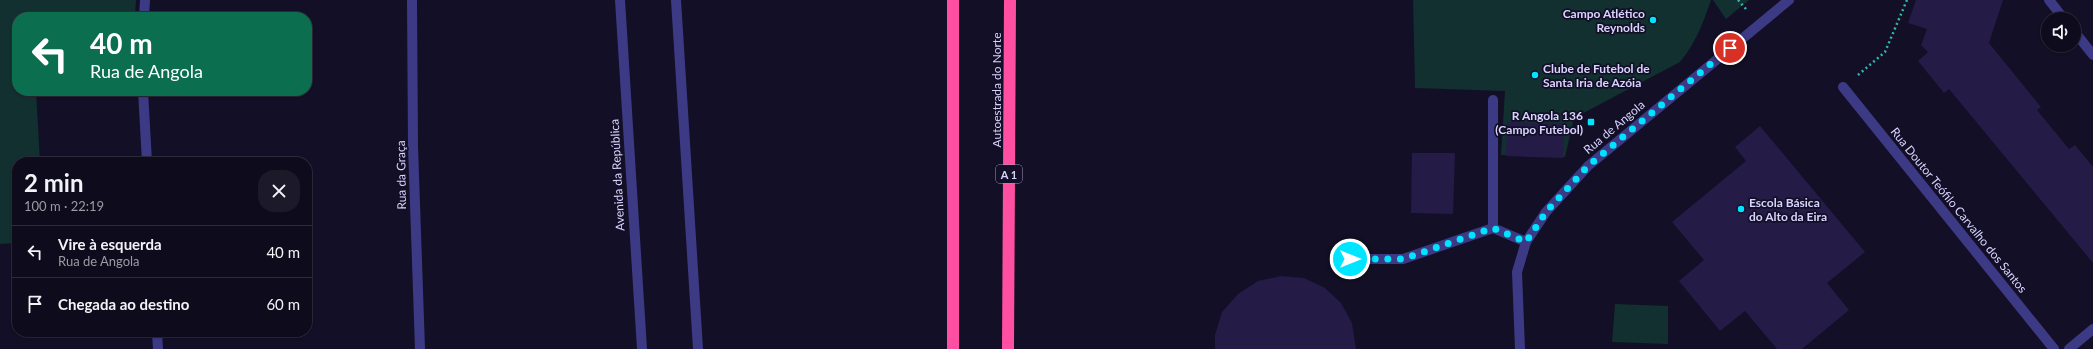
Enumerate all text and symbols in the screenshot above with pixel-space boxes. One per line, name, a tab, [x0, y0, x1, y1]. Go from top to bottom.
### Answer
place label: Campo Atlético Reynolds	[1563, 6, 1645, 35]
map controls	[2041, 12, 2081, 52]
button: sound	[2041, 12, 2081, 52]
marker: Campo Atlético Reynolds	[1648, 15, 1658, 25]
text: 40 m	[90, 26, 153, 60]
icon: left	[24, 28, 76, 80]
pin	[1713, 31, 1747, 65]
street label: Autoestrada do Norte	[989, 33, 1004, 147]
icon: arrive	[1719, 37, 1741, 59]
text: Rua de Angola	[90, 60, 203, 82]
place label: Clube de Futebol de Santa Iria de Azóia	[1543, 61, 1650, 90]
marker: Clube de Futebol de Santa Iria de Azóia	[1530, 70, 1540, 80]
street label: Rua de Angola	[1580, 97, 1648, 157]
place label: R Angola 136 (Campo Futebol)	[1495, 108, 1583, 137]
marker: R Angola 136 (Campo Futebol)	[1586, 117, 1596, 127]
street label: Avenida da República	[607, 119, 627, 231]
street label: Rua Doutor Teófilo Carvalho dos Santos	[1888, 124, 2030, 296]
street label: Rua da Graça	[393, 140, 409, 210]
road number: A 1	[996, 165, 1022, 183]
text: 2 min	[24, 168, 84, 197]
button: close	[258, 170, 300, 212]
place label: Escola Básica do Alto da Eira	[1749, 195, 1827, 224]
text: 100 m · 22:19	[24, 198, 104, 214]
marker: Escola Básica do Alto da Eira	[1736, 204, 1746, 214]
text: Vire à esquerda	[58, 235, 162, 253]
position arrow	[1329, 238, 1371, 280]
icon: left	[24, 241, 46, 263]
text: 40 m	[266, 243, 300, 261]
text: Rua de Angola	[58, 253, 140, 269]
icon: arrive	[24, 293, 46, 315]
text: Chegada ao destino	[58, 295, 189, 313]
text: 60 m	[266, 295, 300, 313]

